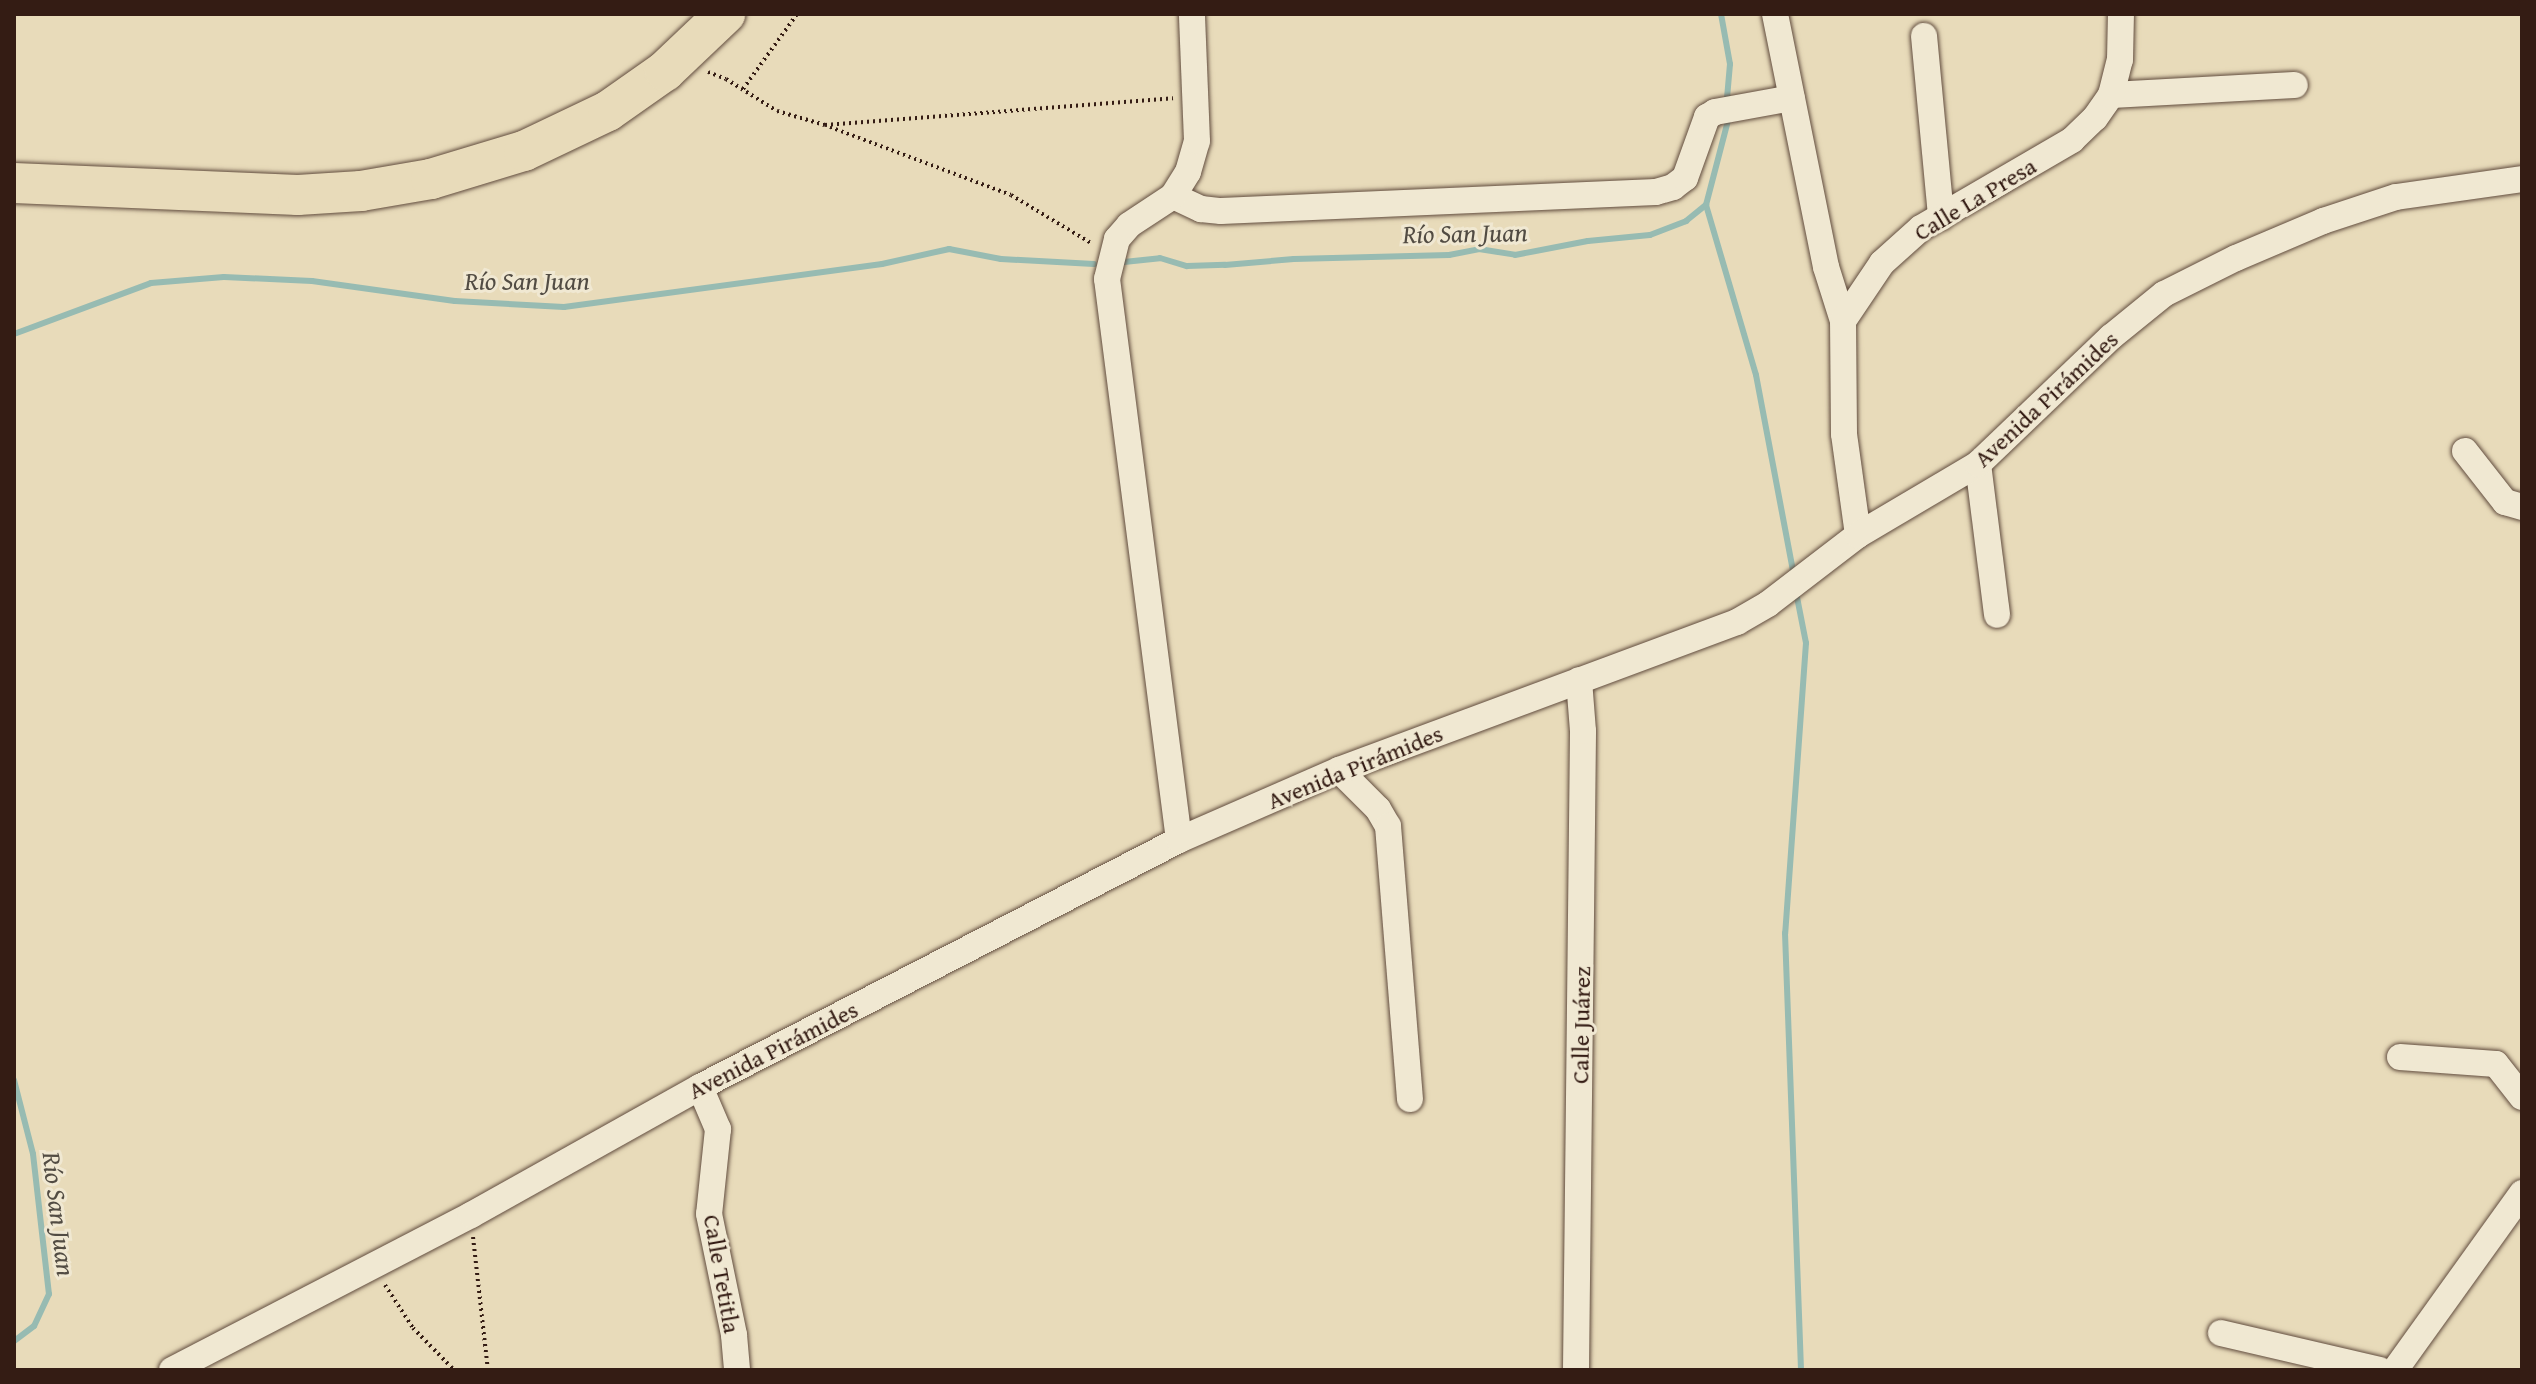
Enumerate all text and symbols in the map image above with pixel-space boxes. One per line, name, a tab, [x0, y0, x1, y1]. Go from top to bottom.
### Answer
street label: Calle La Presa	[1909, 151, 2041, 247]
water label: Río San Juan	[1402, 216, 1528, 250]
water label: Río San Juan	[464, 265, 590, 297]
street label: Avenida Pirámides	[1968, 325, 2124, 473]
street label: Avenida Pirámides	[1263, 719, 1447, 815]
street label: Calle Juárez	[1566, 966, 1596, 1084]
street label: Avenida Pirámides	[683, 995, 863, 1105]
water label: Río San Juan	[36, 1150, 82, 1278]
street label: Calle Tetitla	[697, 1212, 747, 1336]

